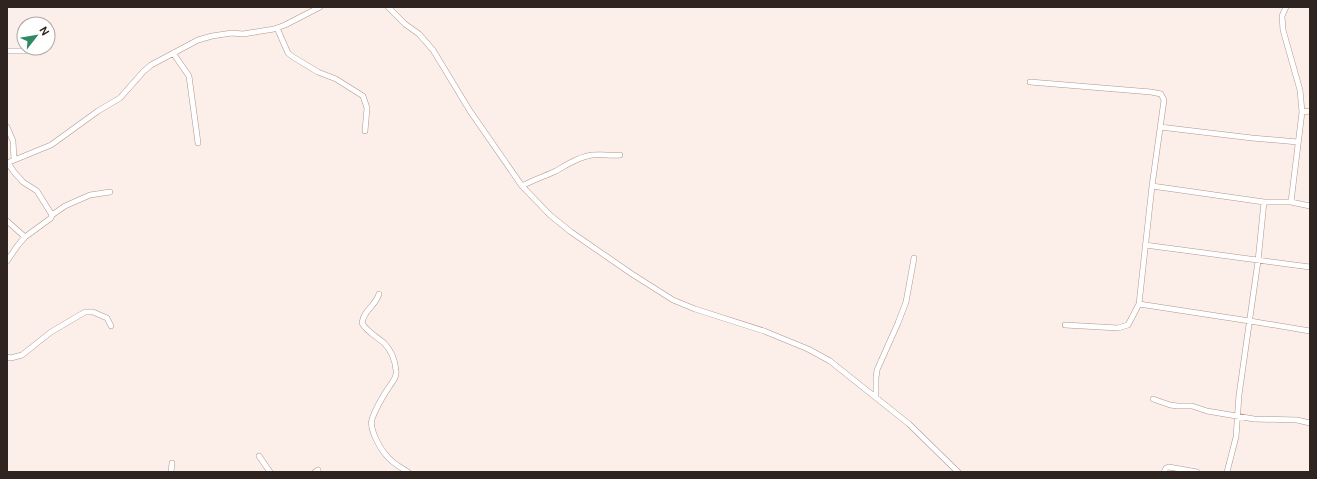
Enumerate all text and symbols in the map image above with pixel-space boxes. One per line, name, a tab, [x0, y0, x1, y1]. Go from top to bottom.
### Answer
north arrow	[16, 16, 56, 56]
text: N	[37, 24, 53, 38]

